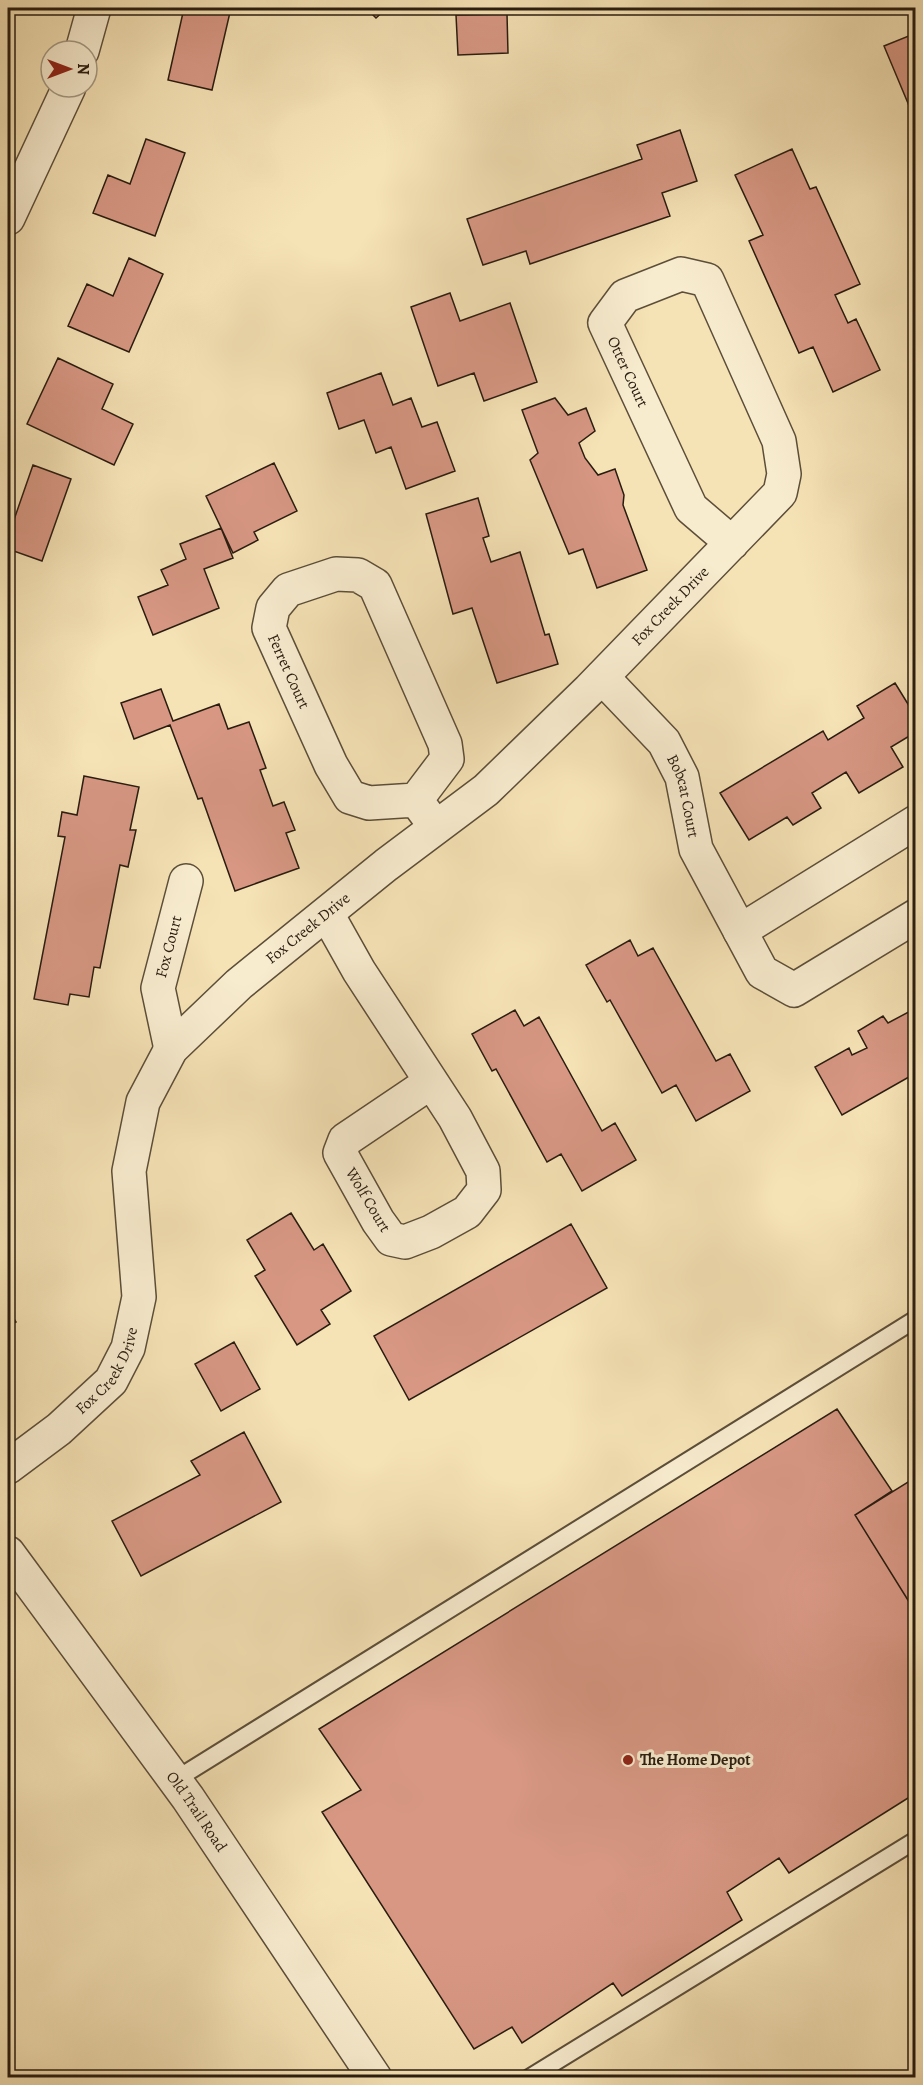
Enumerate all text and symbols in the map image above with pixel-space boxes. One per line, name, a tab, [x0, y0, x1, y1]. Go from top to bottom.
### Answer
north arrow	[39, 39, 99, 99]
text: N	[72, 63, 94, 75]
street label: Otter Court	[602, 333, 654, 411]
street label: Fox Creek Drive	[627, 561, 714, 651]
street label: Ferret Court	[262, 630, 315, 712]
street label: Bobcat Court	[661, 751, 705, 840]
street label: Fox Creek Drive	[261, 887, 355, 969]
street label: Fox Court	[150, 913, 187, 980]
street label: Wolf Court	[340, 1163, 396, 1236]
street label: Fox Creek Drive	[71, 1325, 143, 1420]
place label: The Home Depot	[640, 1749, 751, 1771]
marker: The Home Depot	[621, 1753, 635, 1767]
street label: Old Trail Road	[161, 1767, 232, 1857]

